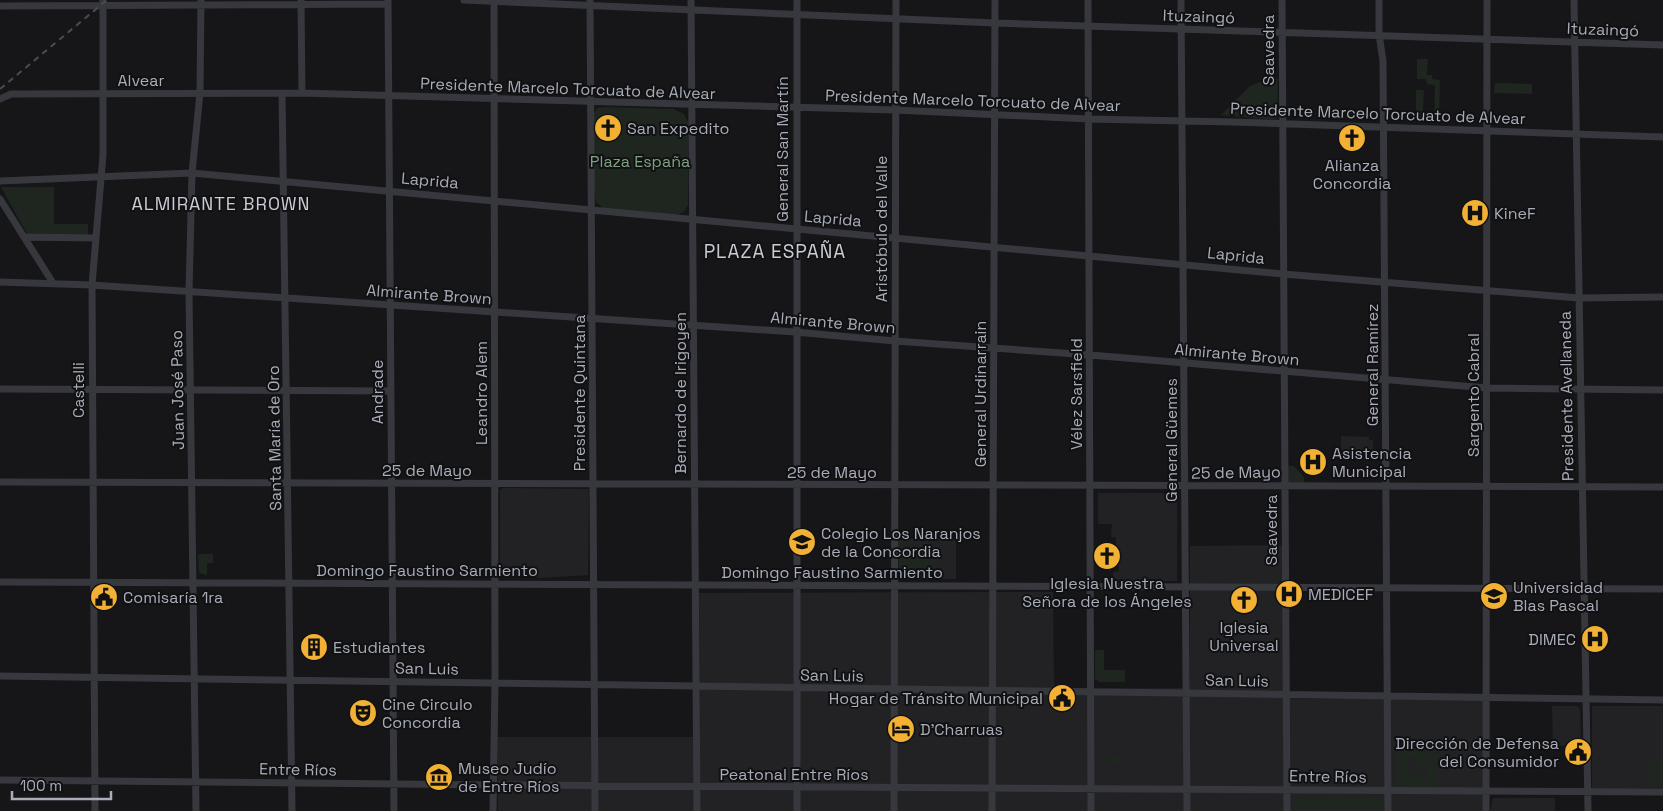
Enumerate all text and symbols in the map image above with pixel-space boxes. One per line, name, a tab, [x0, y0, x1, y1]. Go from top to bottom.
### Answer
street label: Ituzaingó	[1162, 5, 1236, 28]
street label: Saavedra	[1258, 15, 1279, 85]
street label: Ituzaingó	[1566, 18, 1640, 41]
street label: Alvear	[117, 70, 165, 91]
street label: Presidente Marcelo Torcuato de Alvear	[420, 73, 716, 104]
street label: General San Martín	[772, 76, 793, 222]
street label: Presidente Marcelo Torcuato de Alvear	[825, 85, 1121, 116]
street label: Presidente Marcelo Torcuato de Alvear	[1230, 98, 1526, 129]
church icon: San Expedito	[593, 113, 623, 143]
place label: San Expedito	[627, 118, 729, 139]
church icon: Alianza Concordia	[1337, 123, 1367, 153]
park label: Plaza España	[590, 151, 690, 172]
place label: Alianza Concordia	[1313, 155, 1391, 194]
street label: Aristóbulo del Valle	[871, 156, 892, 302]
street label: Laprida	[400, 168, 460, 193]
district label: ALMIRANTE BROWN	[132, 192, 311, 215]
hospital icon: KineF	[1460, 198, 1490, 228]
place label: KineF	[1494, 203, 1536, 224]
street label: Laprida	[803, 206, 863, 231]
district label: PLAZA ESPAÑA	[704, 239, 846, 264]
street label: Laprida	[1206, 242, 1266, 269]
street label: Almirante Brown	[366, 280, 492, 309]
street label: General Ramírez	[1362, 304, 1383, 426]
street label: Almirante Brown	[769, 307, 896, 338]
street label: Presidente Avellaneda	[1555, 311, 1578, 481]
street label: Bernardo de Irigoyen	[670, 312, 691, 474]
street label: Presidente Quintana	[569, 315, 590, 471]
street label: General Urdinarrain	[970, 321, 991, 467]
street label: Juan José Paso	[166, 330, 189, 450]
street label: Sargento Cabral	[1463, 333, 1484, 457]
street label: Vélez Sarsfield	[1066, 338, 1087, 450]
street label: Almirante Brown	[1173, 339, 1300, 370]
street label: Leandro Alem	[471, 341, 492, 445]
street label: Andrade	[367, 360, 388, 424]
street label: Castelli	[68, 362, 89, 418]
street label: Santa María de Oro	[263, 365, 286, 511]
street label: General Güemes	[1161, 378, 1182, 502]
place label: Asistencia Municipal	[1332, 443, 1412, 482]
hospital icon: Asistencia Municipal	[1298, 447, 1328, 477]
street label: 25 de Mayo	[382, 460, 472, 481]
street label: 25 de Mayo	[1191, 461, 1281, 484]
street label: 25 de Mayo	[787, 462, 877, 483]
street label: Saavedra	[1261, 495, 1282, 565]
place label: Colegio Los Naranjos de la Concordia	[821, 523, 981, 562]
school or university icon: Colegio Los Naranjos de la Concordia	[787, 527, 817, 557]
church icon: Iglesia Nuestra Señora de los Ángeles	[1092, 541, 1122, 571]
street label: Domingo Faustino Sarmiento	[316, 560, 538, 581]
street label: Domingo Faustino Sarmiento	[721, 562, 943, 583]
place label: Iglesia Nuestra Señora de los Ángeles	[1022, 573, 1192, 612]
place label: Universidad Blas Pascal	[1513, 577, 1603, 616]
hospital icon: MEDICEF	[1274, 579, 1304, 609]
school or university icon: Universidad Blas Pascal	[1479, 581, 1509, 611]
public building icon: Comisaría 1ra	[89, 582, 119, 612]
place label: MEDICEF	[1308, 584, 1374, 605]
church icon: Iglesia Universal	[1229, 585, 1259, 615]
place label: Comisaría 1ra	[123, 587, 223, 608]
place label: Iglesia Universal	[1209, 617, 1279, 656]
hospital icon: DIMEC	[1580, 624, 1610, 654]
place label: DIMEC	[1528, 629, 1576, 650]
building icon: Estudiantes	[299, 632, 329, 662]
place label: Estudiantes	[333, 637, 425, 658]
street label: San Luis	[395, 657, 459, 680]
street label: San Luis	[800, 664, 864, 687]
street label: San Luis	[1205, 669, 1269, 692]
public building icon: Hogar de Tránsito Municipal	[1047, 683, 1077, 713]
place label: Hogar de Tránsito Municipal	[829, 688, 1043, 709]
place label: Cine Circulo Concordia	[382, 694, 473, 733]
theatre icon: Cine Circulo Concordia	[348, 698, 378, 728]
hotel icon: D'Charruas	[886, 714, 916, 744]
place label: D'Charruas	[920, 719, 1003, 740]
place label: Dirección de Defensa del Consumidor	[1395, 733, 1559, 772]
public building icon: Dirección de Defensa del Consumidor	[1563, 737, 1593, 767]
street label: Entre Ríos	[259, 758, 337, 781]
place label: Museo Judío de Entre Ríos	[458, 758, 560, 797]
museum icon: Museo Judío de Entre Ríos	[424, 762, 454, 792]
street label: Peatonal Entre Ríos	[719, 764, 869, 785]
street label: Entre Ríos	[1289, 765, 1367, 788]
scale bar	[12, 768, 111, 800]
text: 100 m	[20, 776, 62, 795]

